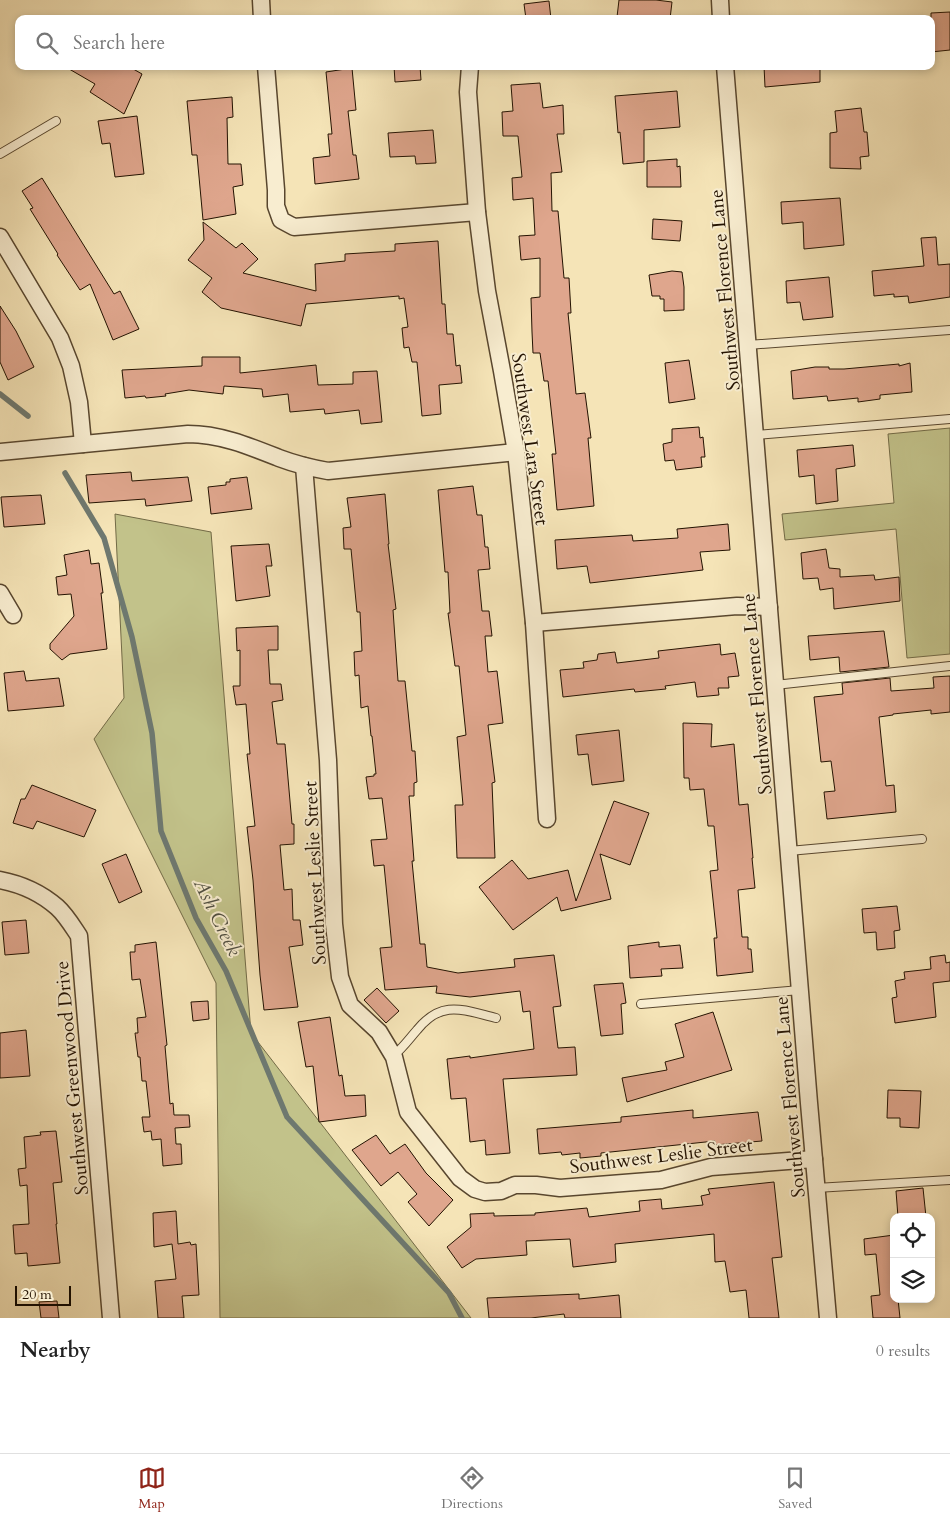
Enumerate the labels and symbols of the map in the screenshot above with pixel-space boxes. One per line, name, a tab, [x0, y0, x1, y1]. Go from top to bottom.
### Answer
street label: Southwest Florence Lane	[703, 188, 747, 392]
street label: Southwest Lara Street	[505, 351, 555, 527]
street label: Southwest Florence Lane	[735, 592, 779, 796]
street label: Southwest Leslie Street	[297, 780, 333, 966]
water label: Ash Creek	[187, 873, 248, 961]
street label: Southwest Greenwood Drive	[49, 960, 95, 1196]
street label: Southwest Florence Lane	[768, 995, 812, 1199]
street label: Southwest Leslie Street	[568, 1132, 754, 1180]
scale bar	[15, 1283, 71, 1306]

